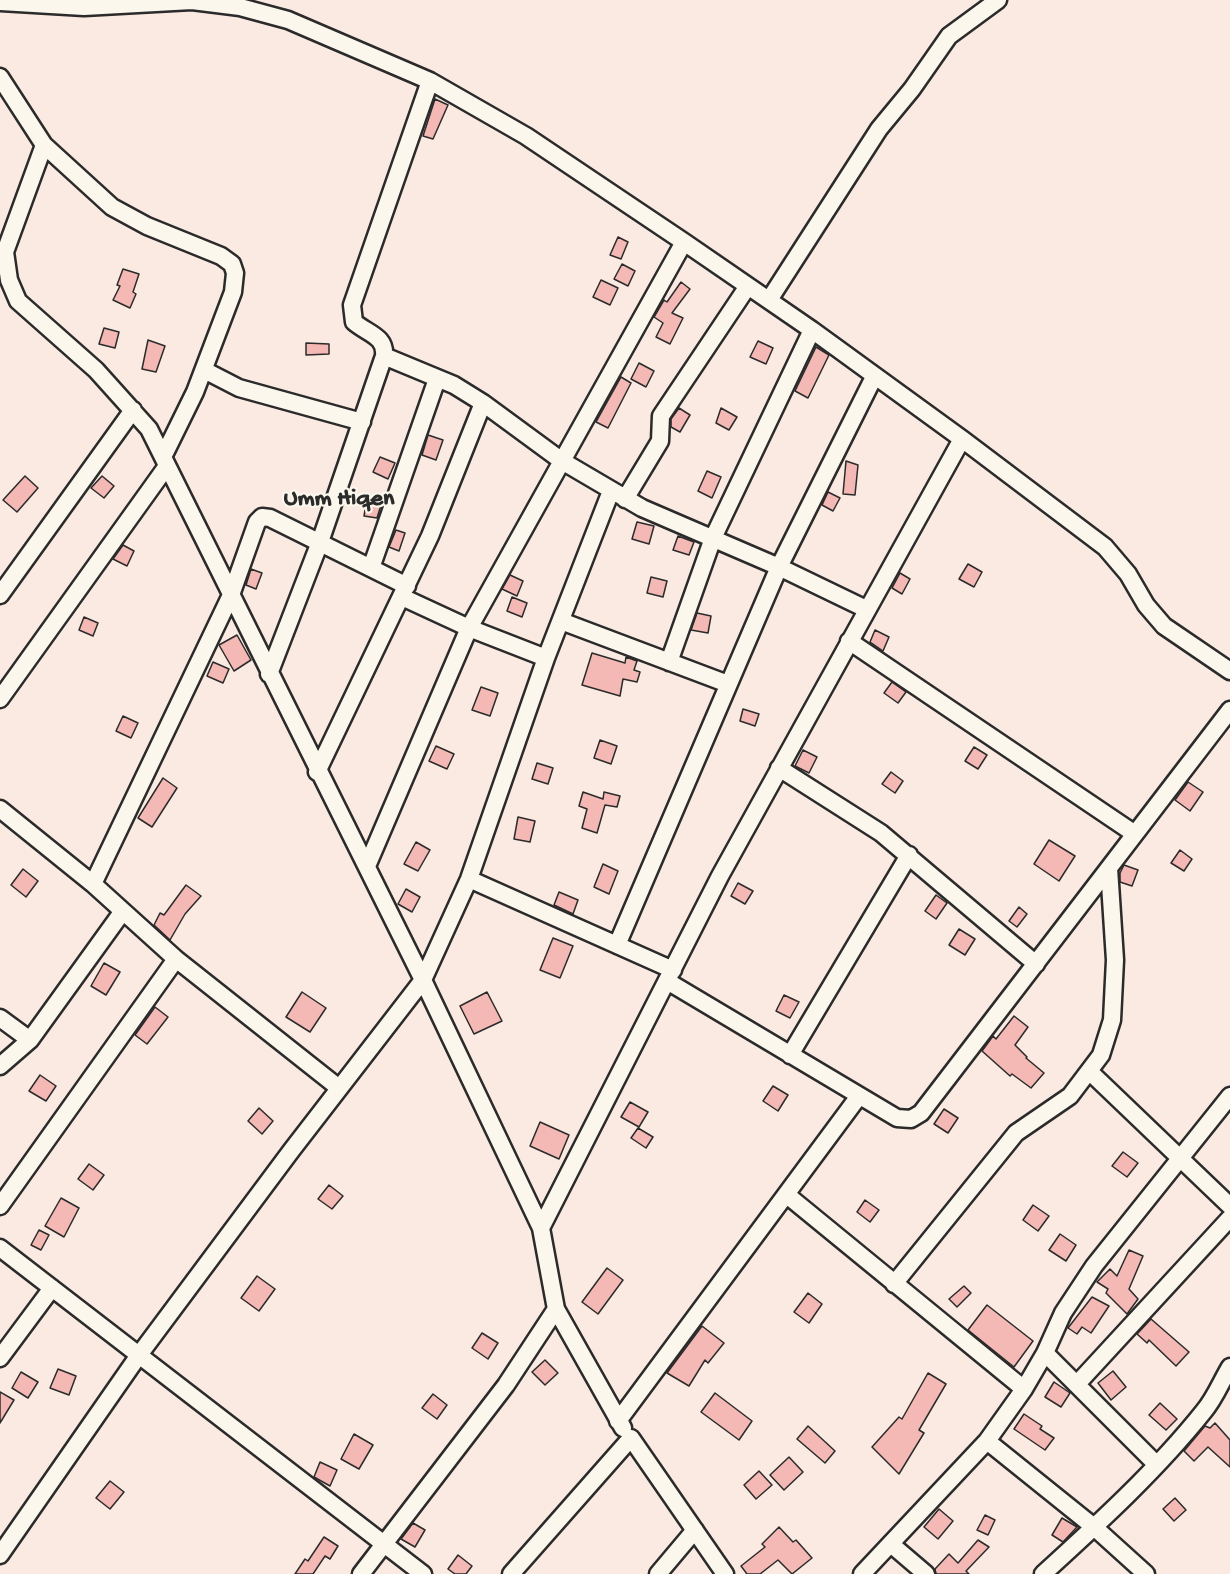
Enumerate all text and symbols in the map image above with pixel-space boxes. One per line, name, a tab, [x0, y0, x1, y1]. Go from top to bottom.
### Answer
district label: Umm Hiqen	[284, 486, 394, 514]

